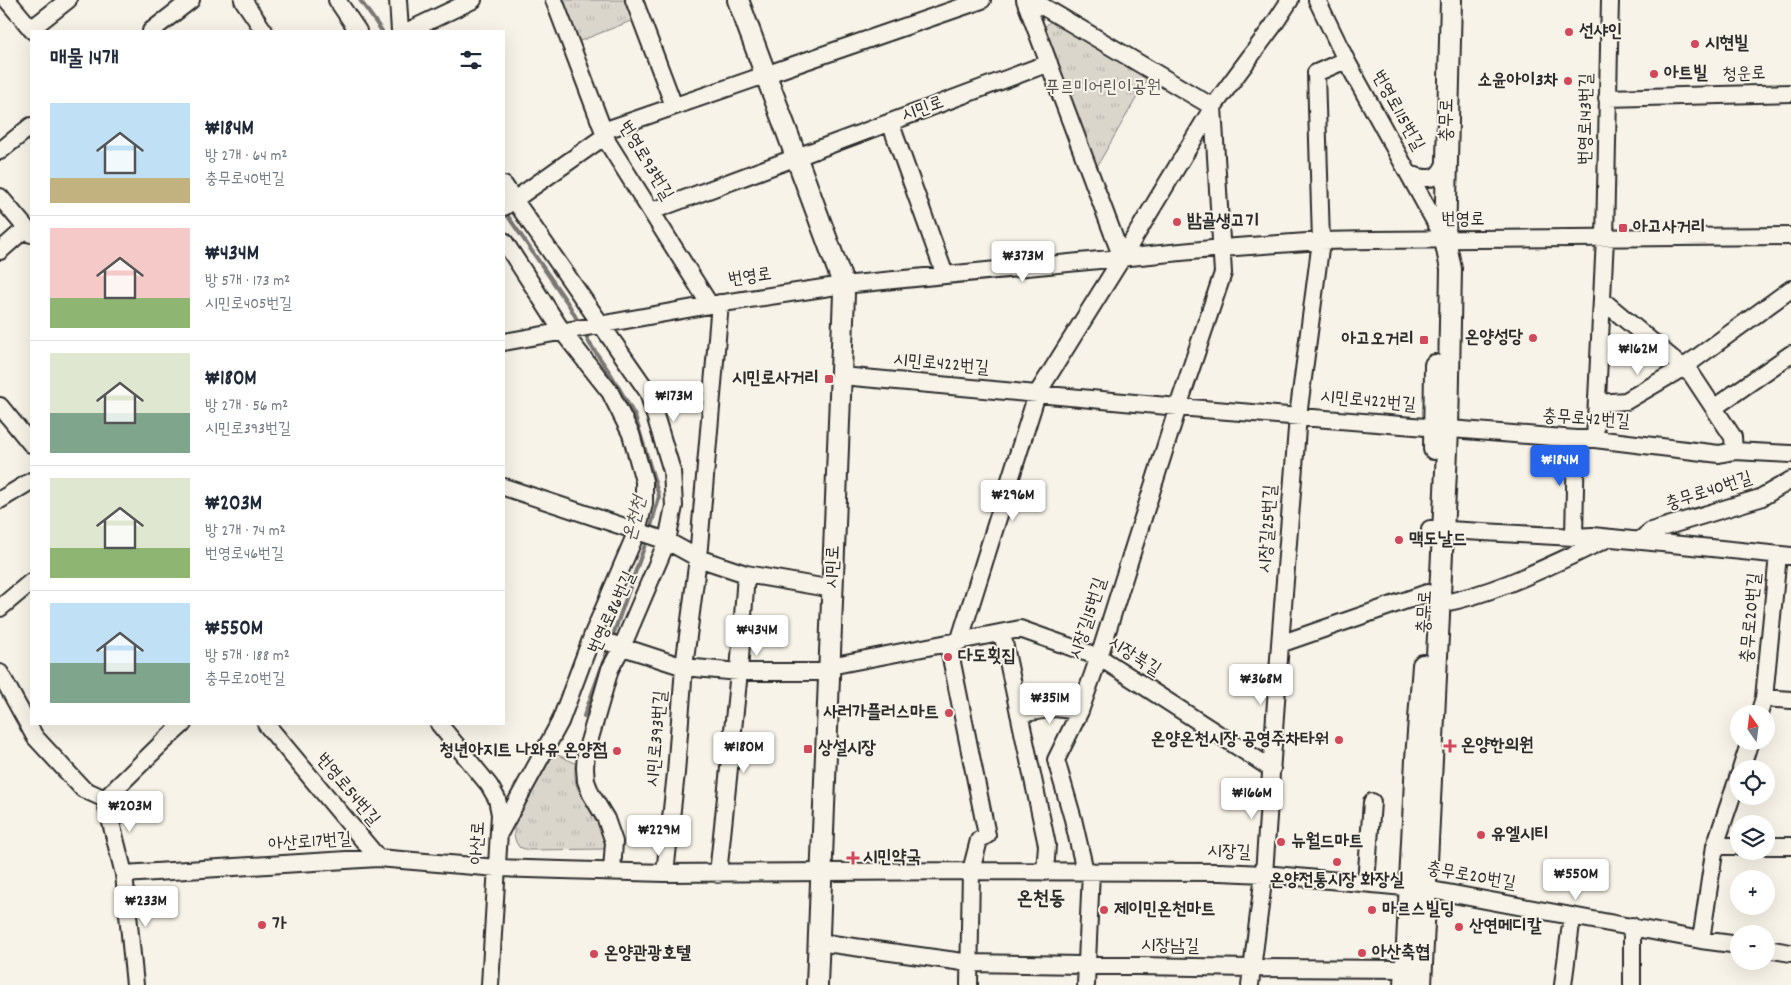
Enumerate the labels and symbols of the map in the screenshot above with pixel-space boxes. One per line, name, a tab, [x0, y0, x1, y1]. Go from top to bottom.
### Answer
place label: 선샤인	[1579, 20, 1622, 45]
marker: 선샤인	[1563, 26, 1575, 38]
place label: 시현빌	[1705, 32, 1749, 57]
marker: 시현빌	[1689, 38, 1701, 50]
place label: 아트빌	[1664, 62, 1708, 87]
street label: 청운로	[1722, 62, 1766, 88]
street label: 번영로115번길	[1365, 66, 1430, 156]
marker: 아트빌	[1648, 68, 1660, 80]
place label: 소윤아이3차	[1478, 69, 1559, 94]
street label: 번영로143번길	[1574, 72, 1600, 165]
marker: 소윤아이3차	[1562, 75, 1574, 87]
park label: 푸르미어린이공원	[1045, 76, 1161, 101]
street label: 시민로	[898, 91, 948, 129]
street label: 충무로	[1435, 98, 1461, 142]
street label: 번영로93번길	[611, 117, 679, 206]
street label: 번영로	[1441, 208, 1485, 233]
place label: 밤골생고기	[1187, 210, 1259, 235]
marker: 밤골생고기	[1171, 216, 1183, 228]
place label: 아고사거리	[1633, 216, 1705, 241]
marker: 아고사거리	[1617, 222, 1629, 234]
pin: ₩373M	[988, 240, 1058, 283]
street label: 번영로	[727, 263, 773, 293]
place label: 온양성당	[1465, 326, 1524, 351]
place label: 아고오거리	[1342, 328, 1414, 353]
marker: 온양성당	[1527, 332, 1539, 344]
marker: 아고오거리	[1418, 334, 1430, 346]
pin: ₩162M	[1603, 334, 1673, 376]
street label: 시민로422번길	[892, 348, 990, 382]
place label: 시민로사거리	[732, 367, 819, 392]
marker: 시민로사거리	[823, 373, 835, 385]
pin: ₩173M	[639, 380, 709, 423]
street label: 시민로422번길	[1319, 385, 1417, 419]
street label: 충무로42번길	[1541, 404, 1631, 436]
pin: ₩184M	[1525, 444, 1595, 487]
street label: 충무로40번길	[1662, 466, 1756, 518]
pin: ₩296M	[978, 480, 1048, 522]
street label: 시장길25번길	[1253, 483, 1285, 574]
water label: 온천천	[617, 492, 655, 545]
place label: 맥도날드	[1409, 528, 1467, 553]
marker: 맥도날드	[1393, 534, 1405, 546]
street label: 시민로	[821, 545, 847, 589]
street label: 번영로86번길	[583, 567, 643, 658]
street label: 충무로20번길	[1736, 572, 1768, 664]
street label: 시장길15번길	[1064, 574, 1114, 663]
street label: 충무로	[1412, 590, 1440, 634]
pin: ₩434M	[722, 614, 792, 657]
street label: 시장북길	[1103, 631, 1166, 683]
place label: 다도횟집	[958, 645, 1016, 670]
marker: 다도횟집	[942, 651, 954, 663]
pin: ₩368M	[1226, 664, 1296, 706]
pin: ₩351M	[1015, 682, 1085, 725]
street label: 시민로393번길	[641, 689, 675, 788]
place label: 사러가플러스마트	[823, 701, 939, 726]
north arrow	[1730, 705, 1775, 750]
marker: 사러가플러스마트	[943, 707, 955, 719]
place label: 온양온천시장 공영주차타워	[1151, 728, 1329, 753]
pin: ₩180M	[709, 732, 779, 774]
marker: 온양온천시장 공영주차타워	[1333, 734, 1345, 746]
place label: 온양한의원	[1461, 734, 1533, 759]
place label: 상설시장	[818, 737, 876, 762]
place label: 청년아지트 나와유 온양점	[439, 739, 608, 764]
marker: 온양한의원	[1443, 739, 1457, 753]
marker: 상설시장	[802, 743, 814, 755]
marker: 청년아지트 나와유 온양점	[611, 745, 623, 757]
street label: 번영로54번길	[309, 748, 385, 832]
pin: ₩166M	[1217, 778, 1287, 820]
pin: ₩203M	[95, 790, 165, 833]
pin: ₩229M	[624, 814, 694, 857]
street label: 아산로	[465, 821, 493, 865]
place label: 유엘시티	[1491, 823, 1549, 848]
street label: 아산로17번길	[268, 828, 353, 858]
marker: 유엘시티	[1475, 829, 1487, 841]
place label: 뉴월드마트	[1291, 830, 1363, 855]
marker: 뉴월드마트	[1275, 836, 1287, 848]
street label: 시장길	[1207, 840, 1252, 866]
place label: 시민약국	[863, 846, 921, 871]
marker: 시민약국	[847, 852, 859, 864]
marker: 온양전통시장 화장실	[1331, 856, 1343, 868]
street label: 충무로20번길	[1424, 857, 1518, 897]
pin: ₩550M	[1541, 858, 1611, 901]
place label: 온양전통시장 화장실	[1270, 869, 1405, 894]
pin: ₩233M	[111, 886, 181, 928]
district label: 온천동	[1017, 886, 1065, 914]
place label: 제이민온천마트	[1114, 898, 1215, 923]
place label: 마르스빌딩	[1382, 898, 1454, 923]
marker: 제이민온천마트	[1098, 904, 1110, 916]
marker: 마르스빌딩	[1366, 904, 1378, 916]
place label: 가	[272, 913, 287, 938]
place label: 산연메디칼	[1469, 915, 1542, 940]
marker: 가	[256, 919, 268, 931]
marker: 산연메디칼	[1453, 921, 1465, 933]
street label: 시장남길	[1141, 934, 1200, 960]
place label: 아산축협	[1372, 941, 1430, 966]
place label: 온양관광호텔	[604, 942, 691, 967]
marker: 아산축협	[1356, 947, 1368, 959]
marker: 온양관광호텔	[588, 948, 600, 960]

